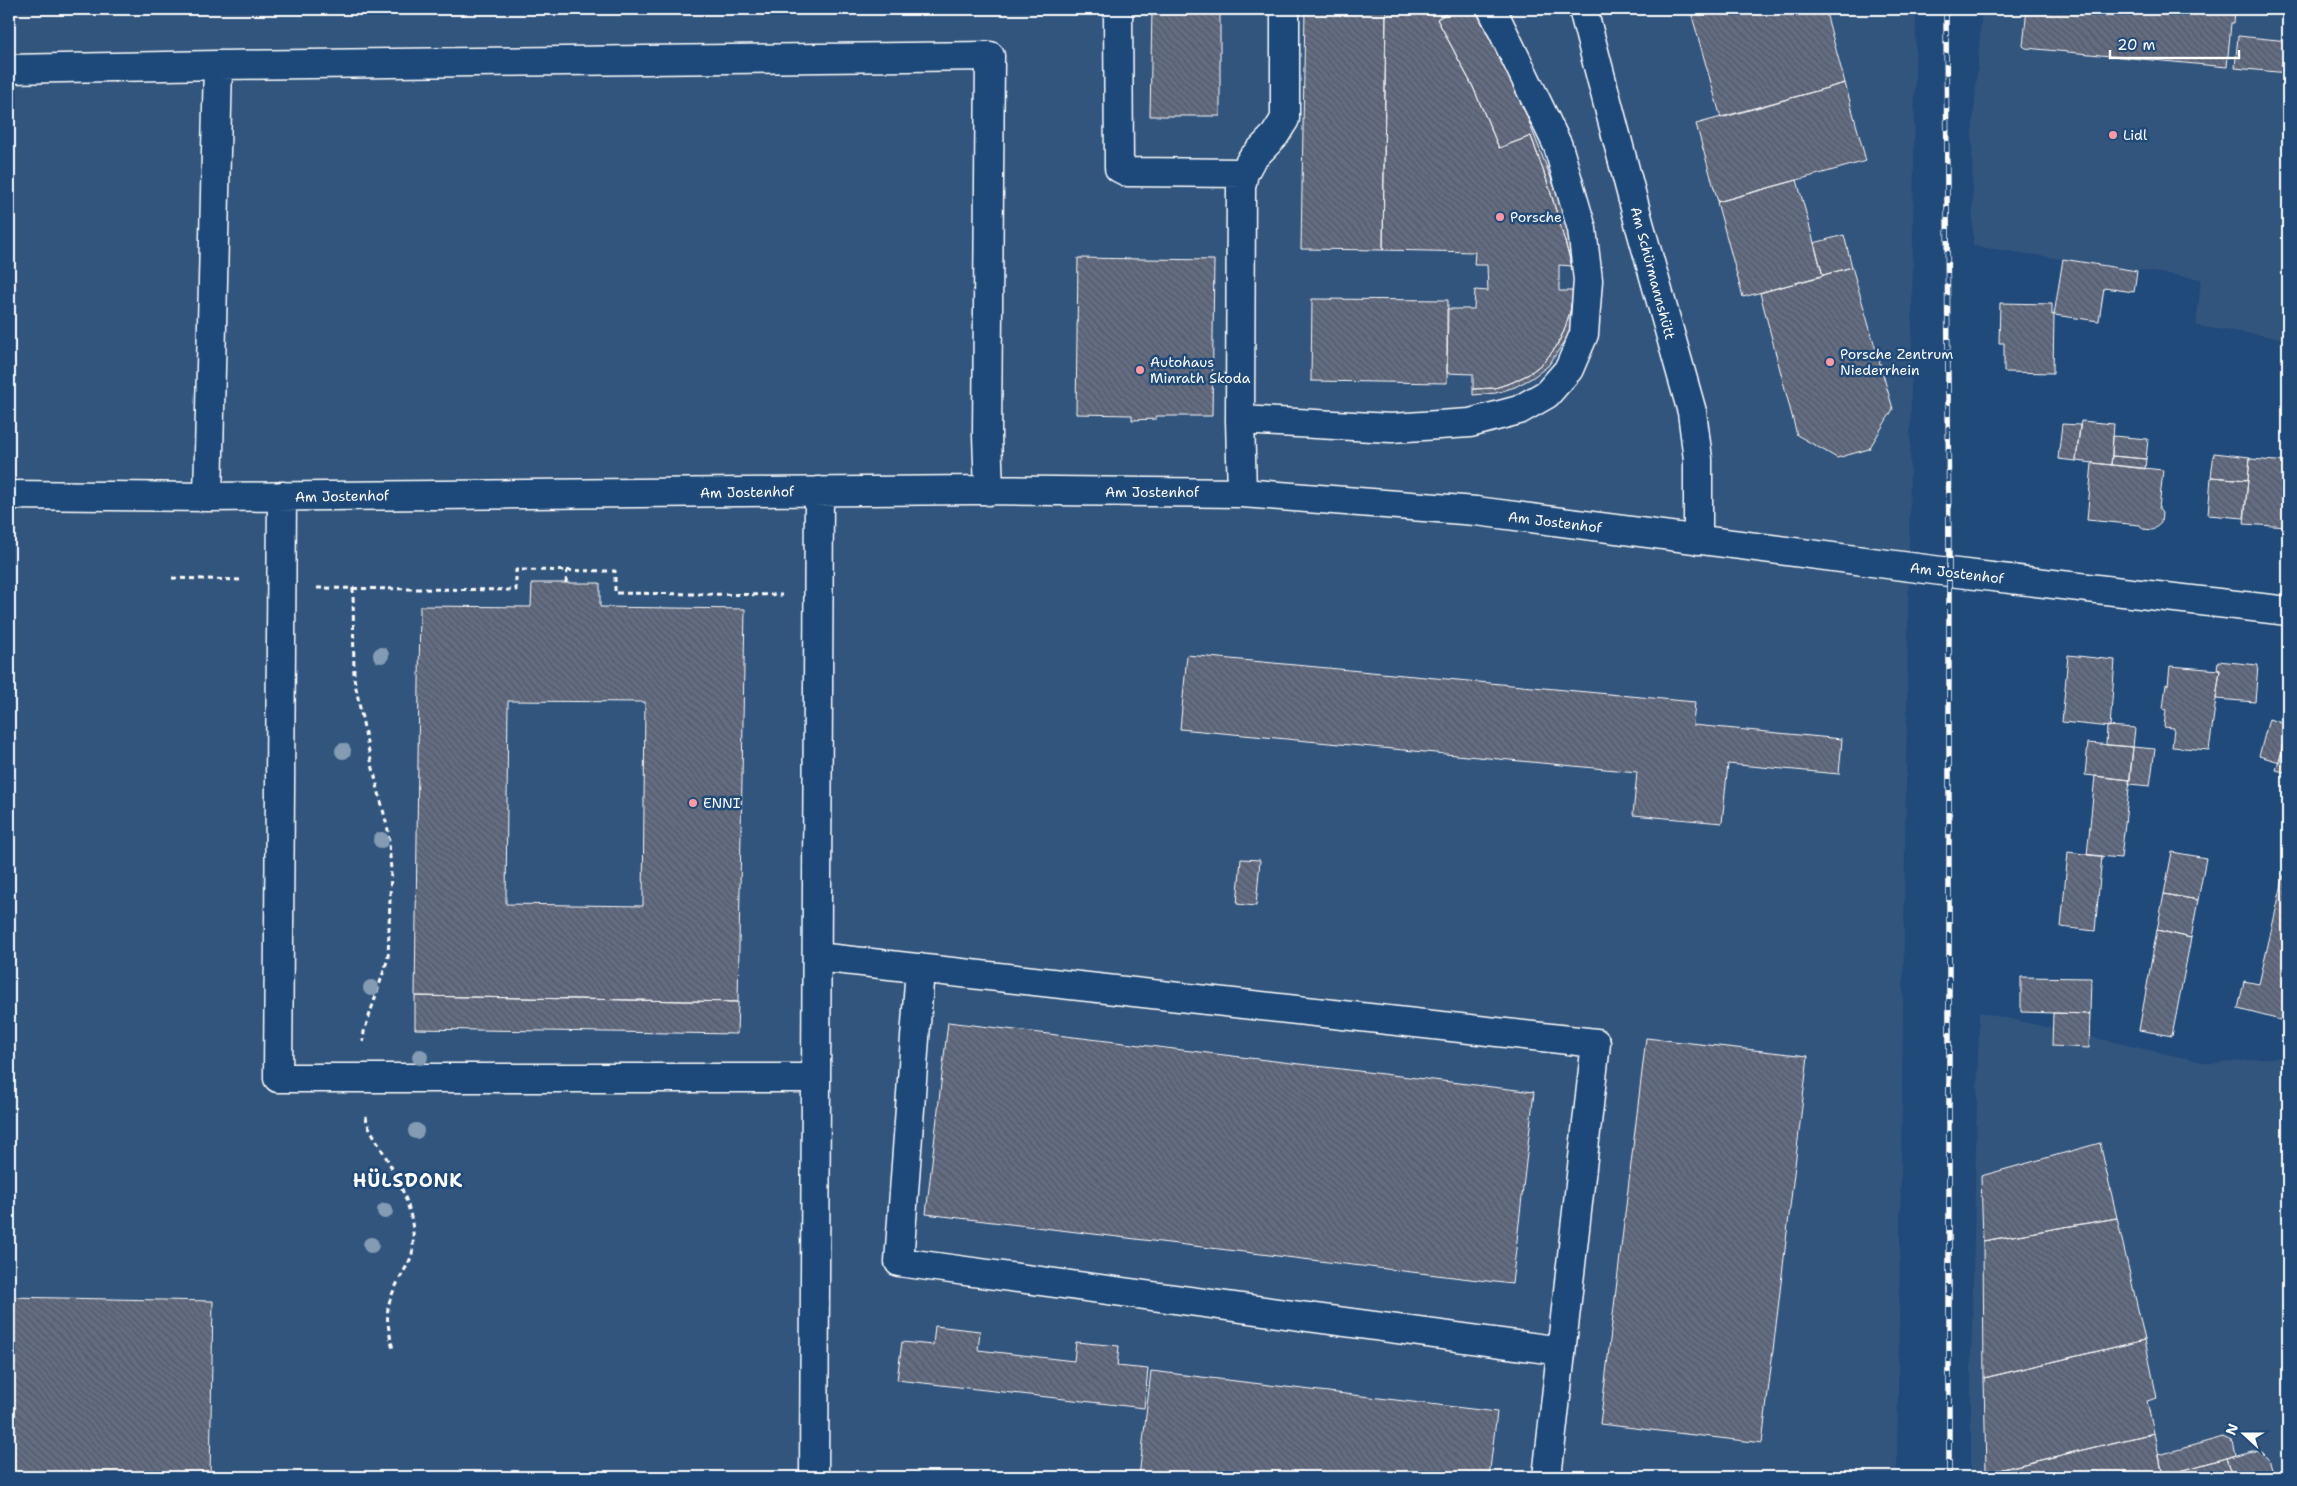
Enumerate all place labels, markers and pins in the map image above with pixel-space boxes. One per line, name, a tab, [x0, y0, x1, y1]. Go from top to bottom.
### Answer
place label: Lidl	[2123, 126, 2148, 144]
marker: Lidl	[2107, 129, 2119, 141]
place label: Porsche	[1510, 208, 1562, 226]
marker: Porsche	[1494, 211, 1506, 223]
place label: Porsche Zentrum Niederrhein	[1840, 345, 1953, 379]
place label: Autohaus Minrath Skoda	[1150, 353, 1251, 387]
marker: Porsche Zentrum Niederrhein	[1824, 356, 1836, 368]
marker: Autohaus Minrath Skoda	[1134, 364, 1146, 376]
place label: ENNI	[703, 794, 741, 812]
marker: ENNI	[687, 797, 699, 809]

